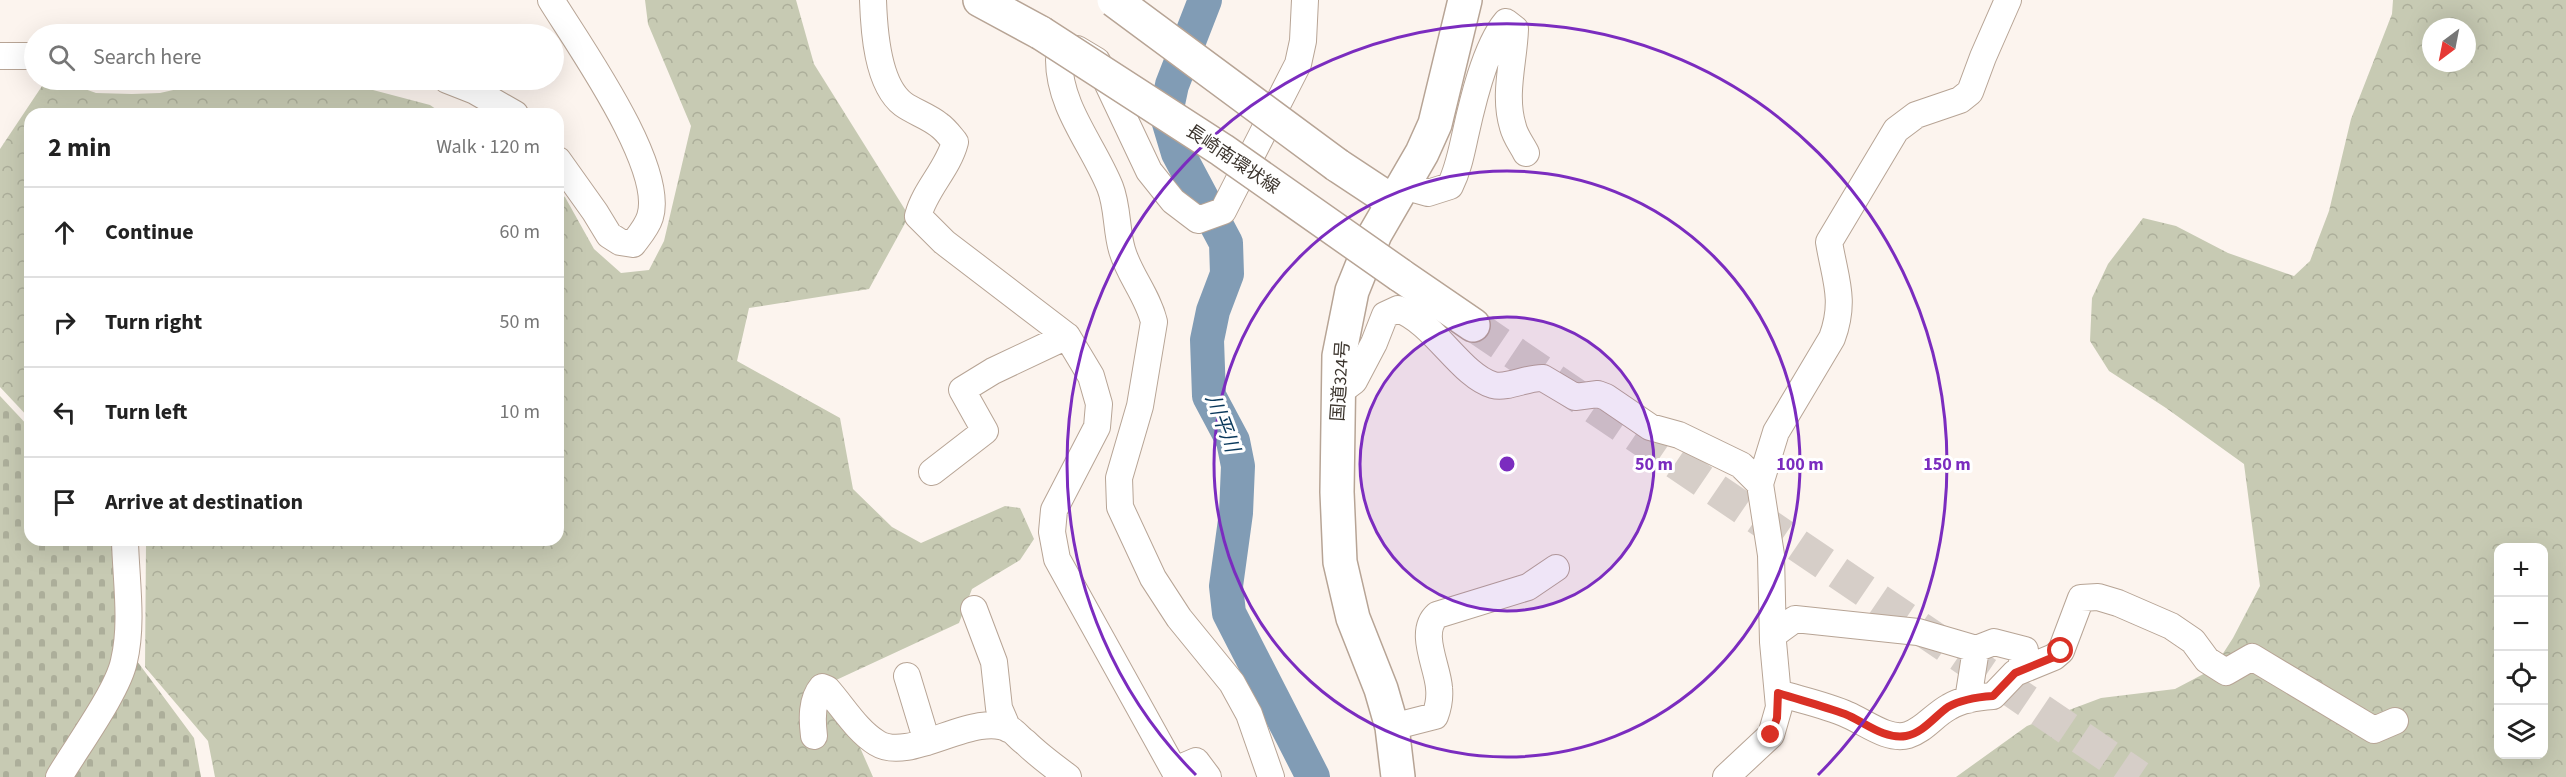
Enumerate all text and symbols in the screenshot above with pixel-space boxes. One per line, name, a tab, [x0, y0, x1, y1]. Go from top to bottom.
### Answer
north arrow	[2422, 18, 2476, 72]
search box	[24, 24, 564, 90]
icon: search	[45, 41, 78, 74]
text: Search here	[93, 41, 201, 73]
street label: 長崎南環状線	[1181, 119, 1284, 200]
text: 2 min	[48, 129, 111, 166]
text: Walk · 120 m	[436, 133, 540, 161]
icon: ahead	[48, 216, 81, 249]
text: Continue	[105, 216, 194, 248]
text: 60 m	[500, 218, 540, 246]
icon: right	[48, 306, 81, 339]
text: Turn right	[105, 306, 202, 338]
text: 50 m	[500, 308, 540, 336]
street label: 国道324号	[1325, 340, 1356, 422]
water label: 川平川	[1198, 390, 1247, 458]
icon: left	[48, 396, 81, 429]
text: Turn left	[105, 396, 187, 428]
text: 10 m	[500, 398, 540, 426]
text: 50 m	[1635, 452, 1673, 477]
text: 100 m	[1776, 452, 1824, 477]
text: 150 m	[1923, 452, 1971, 477]
centre of rings	[1497, 454, 1517, 474]
icon: arrive	[48, 486, 81, 519]
text: Arrive at destination	[105, 486, 303, 518]
map controls	[2494, 543, 2548, 759]
button: +	[2494, 543, 2548, 597]
button: −	[2494, 597, 2548, 651]
route start	[2047, 637, 2073, 663]
button: locate	[2494, 651, 2548, 705]
button: layers	[2494, 705, 2548, 759]
route end	[1757, 721, 1783, 747]

